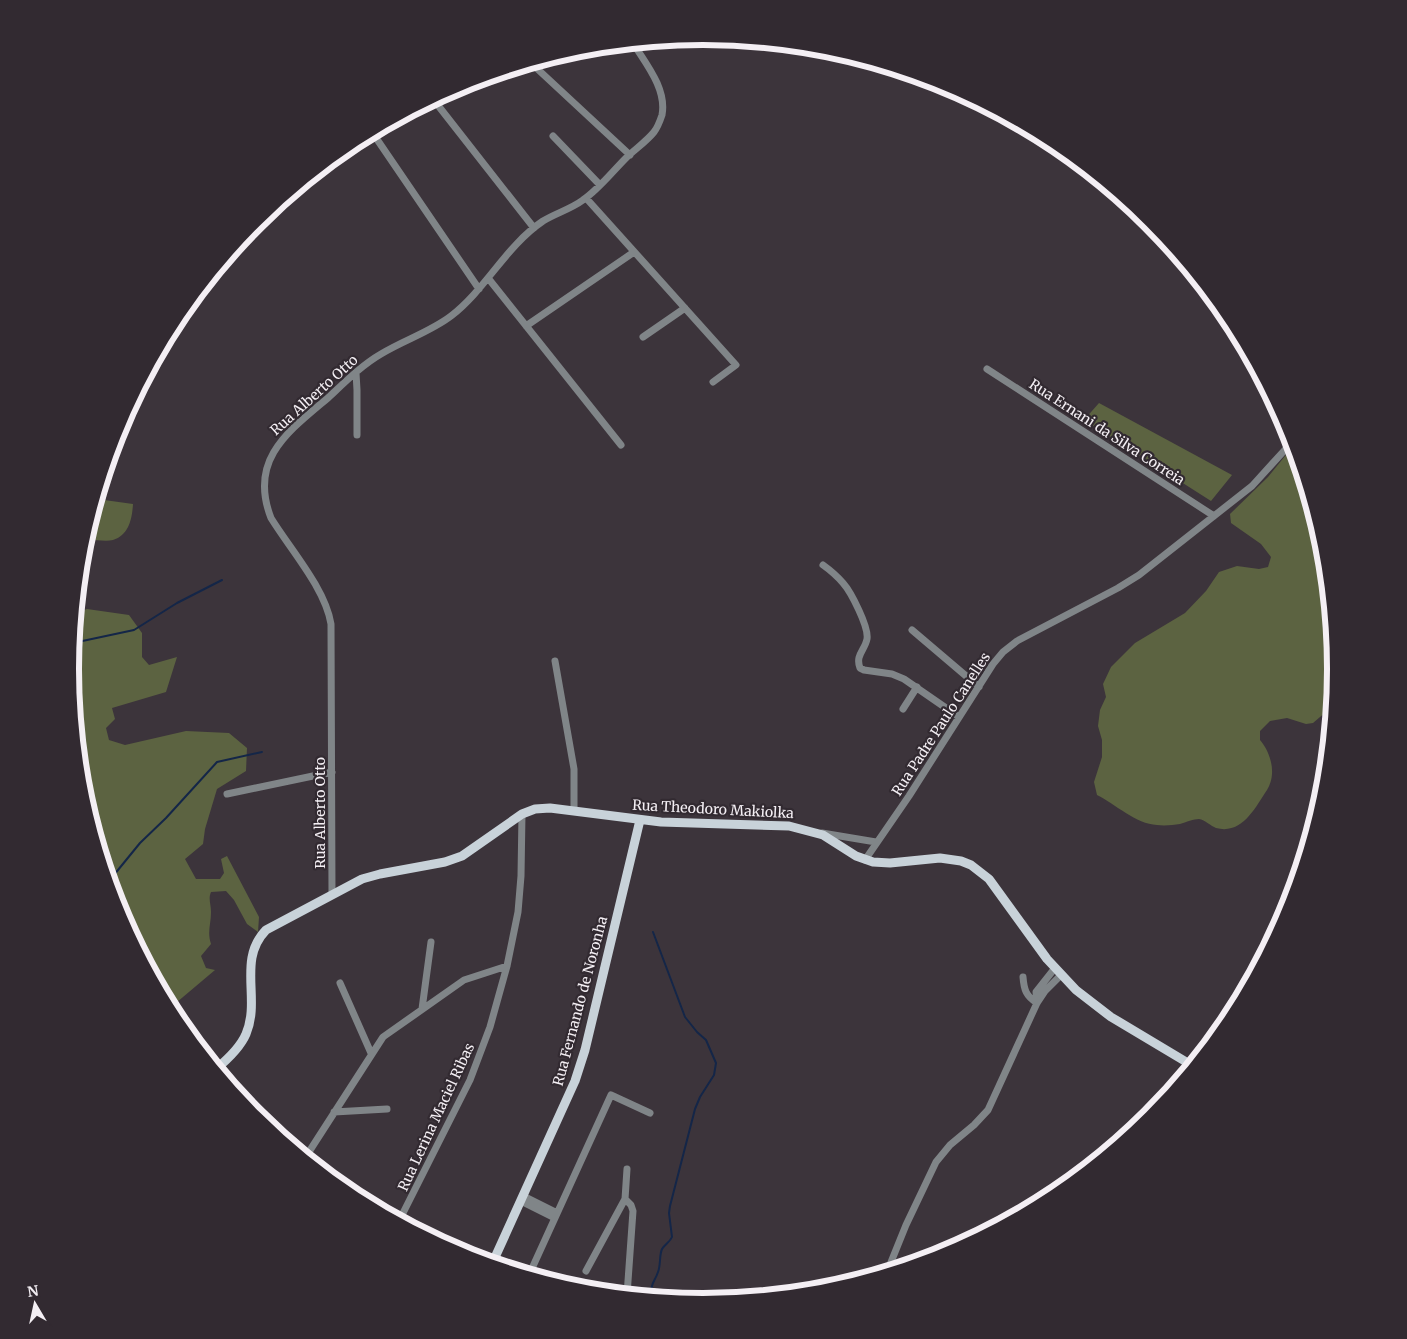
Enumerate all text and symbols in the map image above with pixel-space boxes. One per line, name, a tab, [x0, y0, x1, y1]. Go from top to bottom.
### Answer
street label: Rua Alberto Otto	[266, 351, 362, 439]
street label: Rua Ernani da Silva Correia	[1026, 375, 1189, 489]
street label: Rua Padre Paulo Canelles	[888, 649, 994, 799]
street label: Rua Alberto Otto	[311, 757, 329, 869]
street label: Rua Theodoro Makiolka	[632, 796, 795, 822]
street label: Rua Fernando de Noronha	[549, 914, 611, 1088]
street label: Rua Lerina Maciel Ribas	[394, 1040, 478, 1194]
north arrow	[10, 1279, 60, 1329]
text: N	[26, 1281, 40, 1301]

